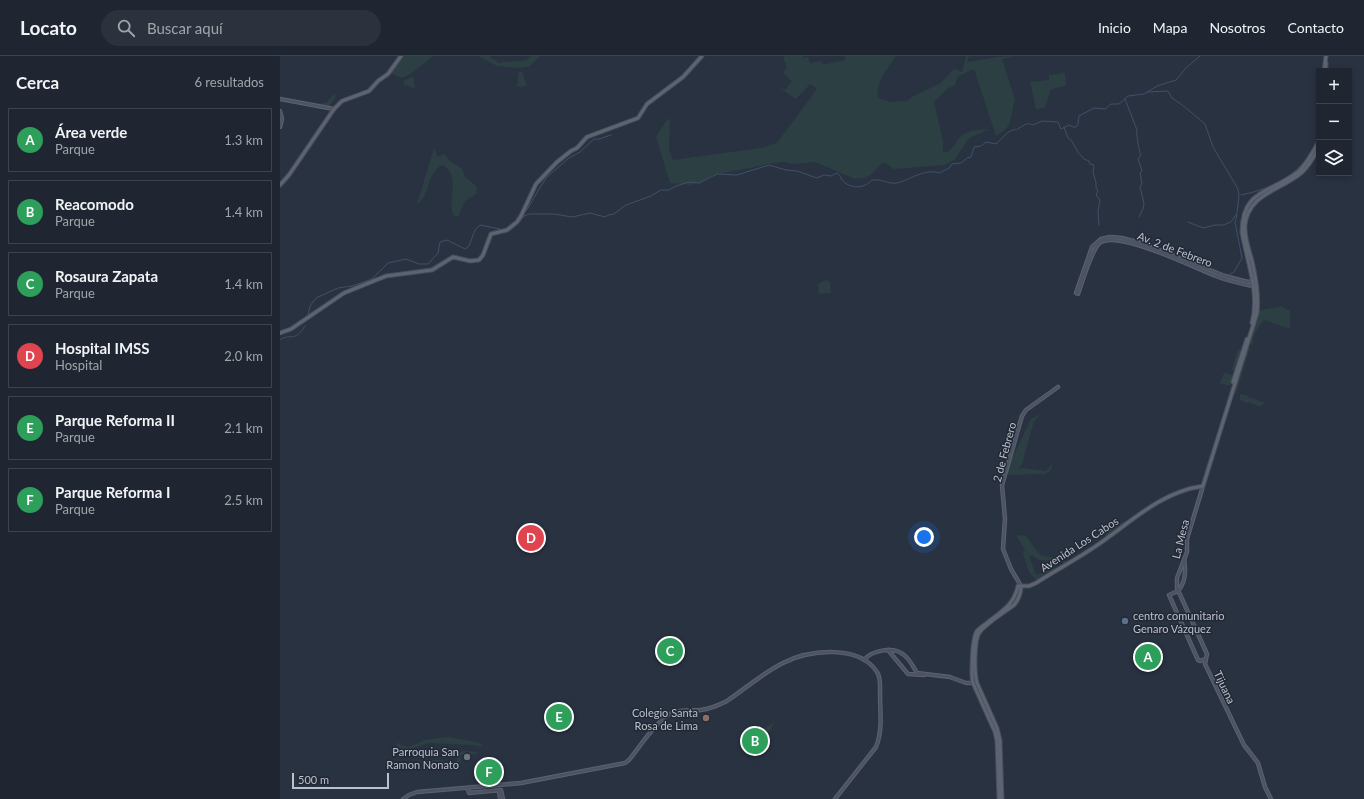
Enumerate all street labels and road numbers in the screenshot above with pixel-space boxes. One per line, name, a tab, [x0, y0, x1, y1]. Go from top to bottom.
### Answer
street label: Av. 2 de Febrero	[1136, 229, 1214, 269]
street label: 2 de Febrero	[990, 421, 1018, 483]
street label: Avenida Los Cabos	[1037, 514, 1121, 574]
street label: La Mesa	[1169, 518, 1191, 560]
street label: Tijuana	[1212, 668, 1238, 706]

